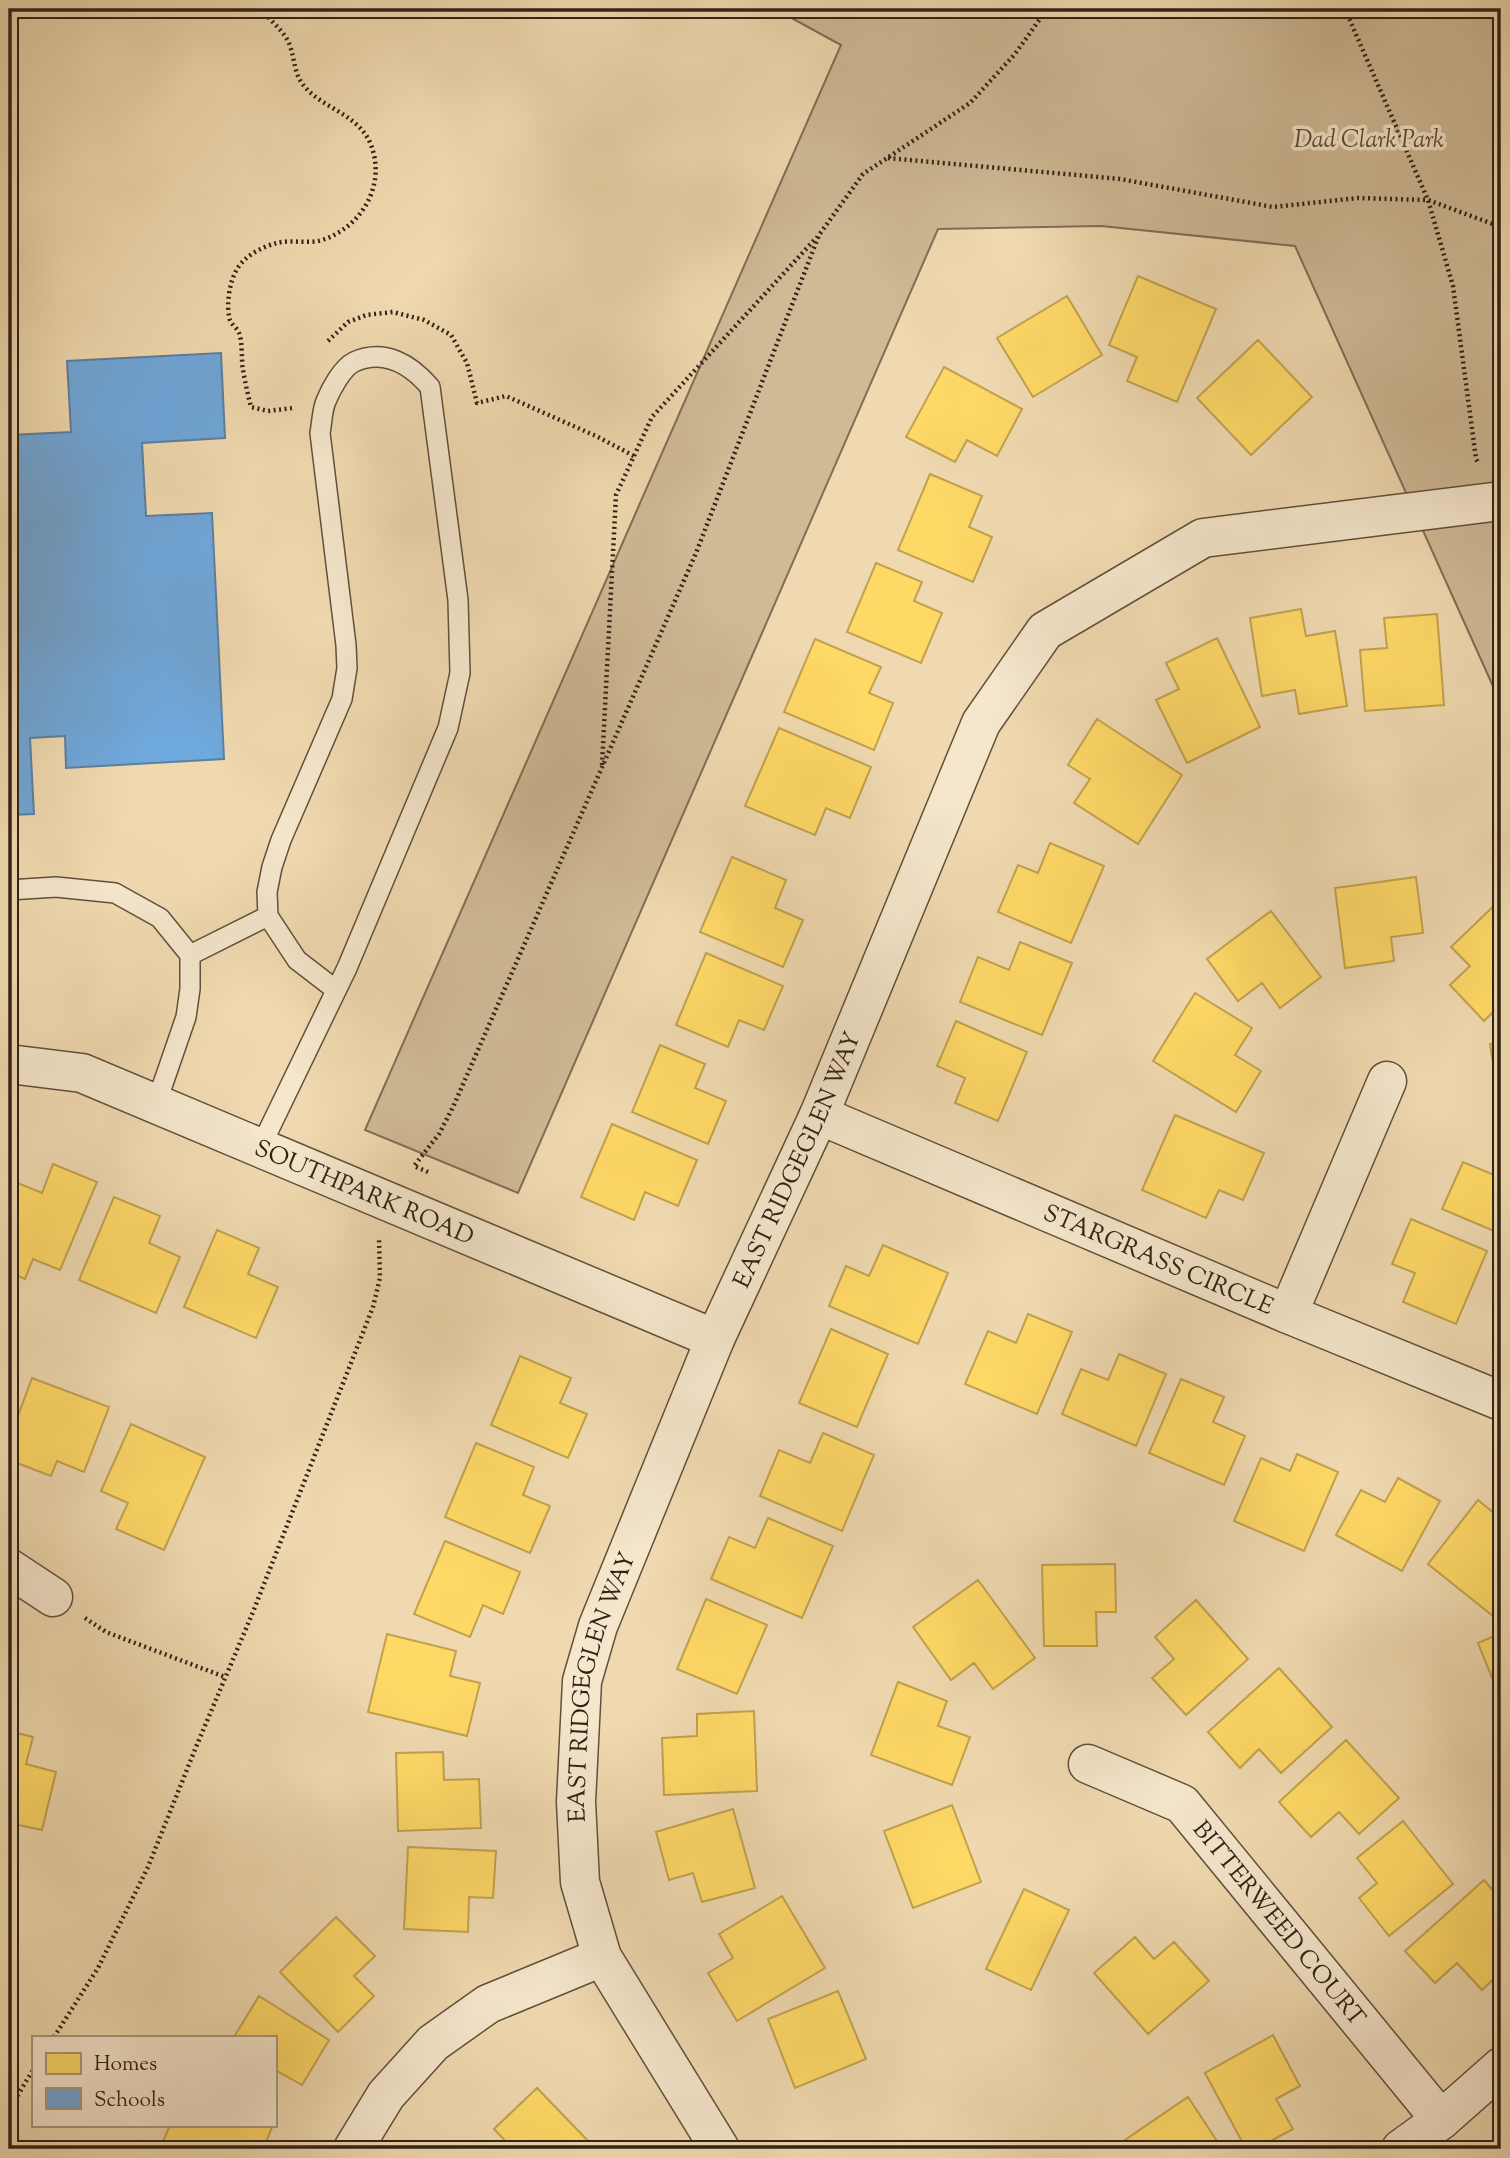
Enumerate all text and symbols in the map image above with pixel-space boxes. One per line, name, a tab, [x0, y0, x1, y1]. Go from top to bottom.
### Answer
park label: Dad Clark Park	[1294, 124, 1444, 158]
street label: EAST RIDGEGLEN WAY	[726, 1027, 870, 1294]
street label: SOUTHPARK ROAD	[249, 1132, 479, 1255]
street label: STARGRASS CIRCLE	[1038, 1197, 1279, 1325]
street label: EAST RIDGEGLEN WAY	[561, 1547, 645, 1823]
street label: BITTERWEED COURT	[1183, 1814, 1373, 2034]
legend	[32, 2036, 276, 2126]
text: Homes	[94, 2050, 157, 2080]
text: Schools	[94, 2086, 165, 2116]

